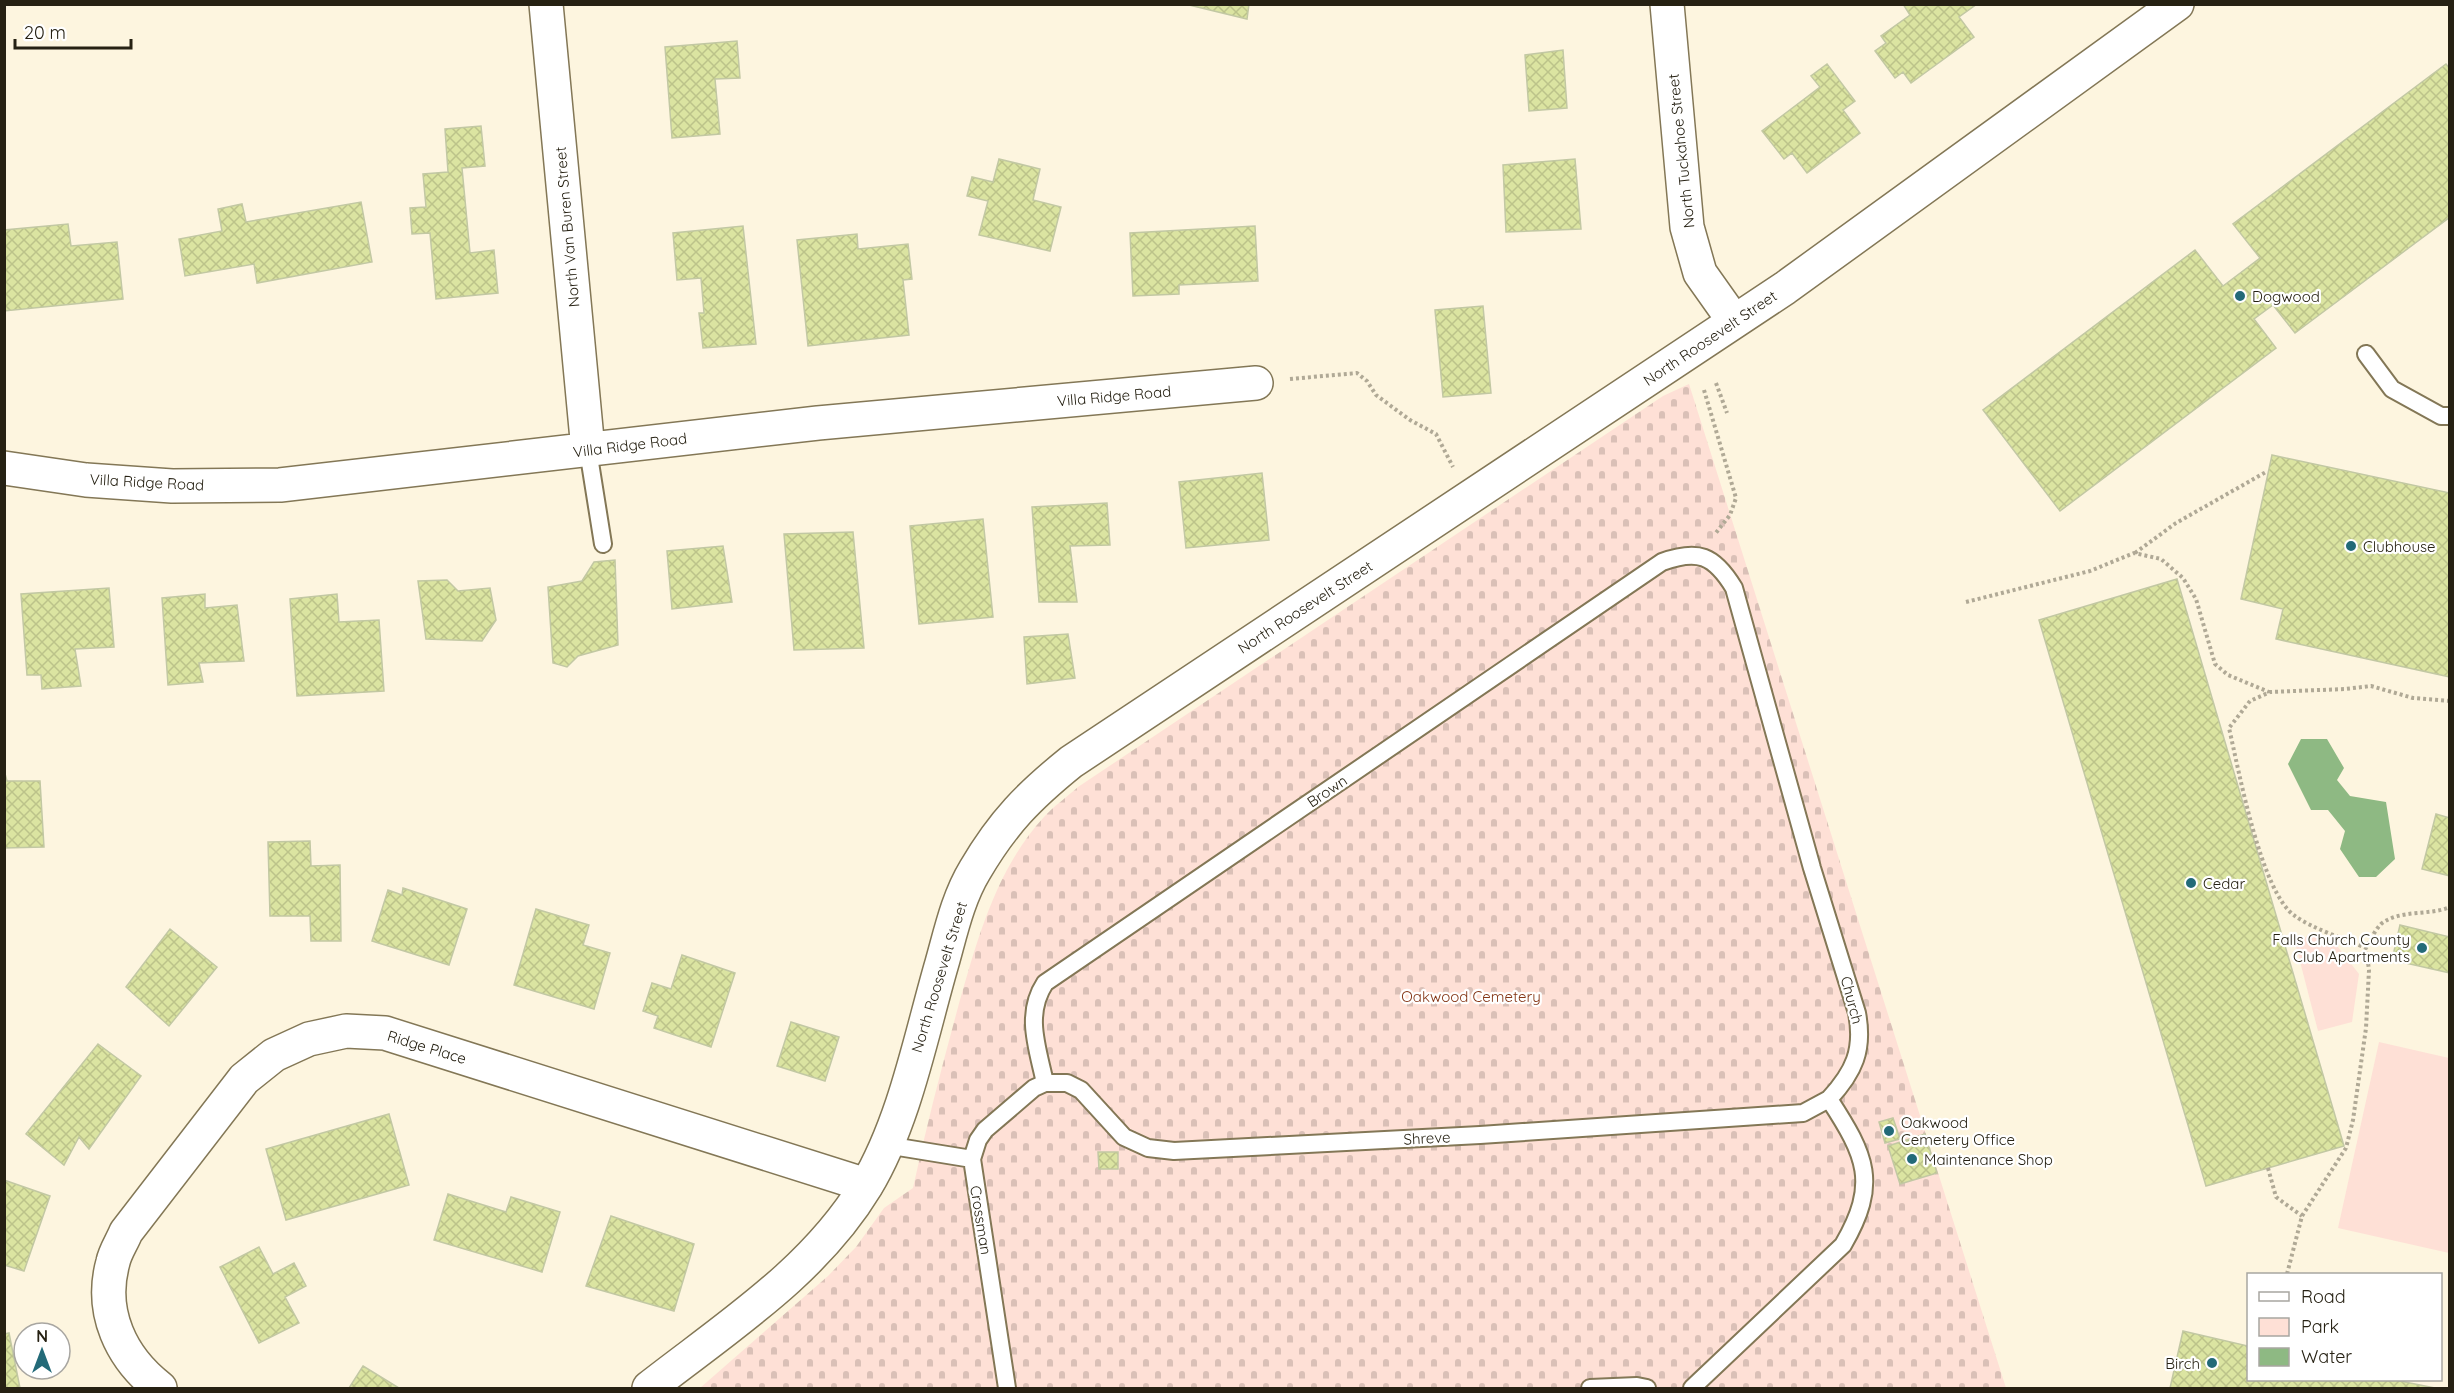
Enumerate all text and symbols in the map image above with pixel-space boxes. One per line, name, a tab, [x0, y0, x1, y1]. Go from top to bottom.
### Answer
scale bar	[15, 12, 130, 50]
text: 20 m	[24, 21, 66, 44]
street label: North Tuckahoe Street	[1663, 73, 1699, 229]
street label: North Van Buren Street	[551, 146, 583, 308]
street label: North Roosevelt Street	[1640, 286, 1780, 390]
place label: Dogwood	[2252, 287, 2320, 306]
marker: Dogwood	[2233, 289, 2247, 303]
street label: Villa Ridge Road	[1056, 382, 1172, 410]
street label: Villa Ridge Road	[572, 429, 688, 461]
street label: Villa Ridge Road	[89, 470, 205, 494]
place label: Clubhouse	[2363, 537, 2435, 556]
marker: Clubhouse	[2344, 539, 2358, 553]
street label: North Roosevelt Street	[1234, 556, 1376, 658]
street label: Brown	[1303, 771, 1351, 811]
place label: Cedar	[2203, 874, 2245, 893]
marker: Cedar	[2184, 876, 2198, 890]
street label: North Roosevelt Street	[907, 899, 971, 1055]
place label: Falls Church County Club Apartments	[2272, 930, 2410, 966]
marker: Falls Church County Club Apartments	[2415, 941, 2429, 955]
street label: Church	[1837, 974, 1867, 1026]
park label: Oakwood Cemetery	[1401, 987, 1541, 1006]
street label: Ridge Place	[385, 1026, 469, 1068]
place label: Oakwood Cemetery Office	[1901, 1113, 2015, 1149]
marker: Oakwood Cemetery Office	[1882, 1124, 1896, 1138]
street label: Shreve	[1403, 1127, 1451, 1149]
place label: Maintenance Shop	[1924, 1150, 2053, 1169]
marker: Maintenance Shop	[1905, 1152, 1919, 1166]
street label: Crossman	[966, 1184, 996, 1256]
legend	[2247, 1273, 2442, 1381]
text: Road	[2301, 1285, 2346, 1308]
text: Park	[2301, 1315, 2339, 1338]
north arrow	[12, 1321, 72, 1381]
text: N	[36, 1326, 48, 1346]
text: Water	[2301, 1345, 2352, 1368]
place label: Birch	[2165, 1354, 2200, 1373]
marker: Birch	[2205, 1356, 2219, 1370]

